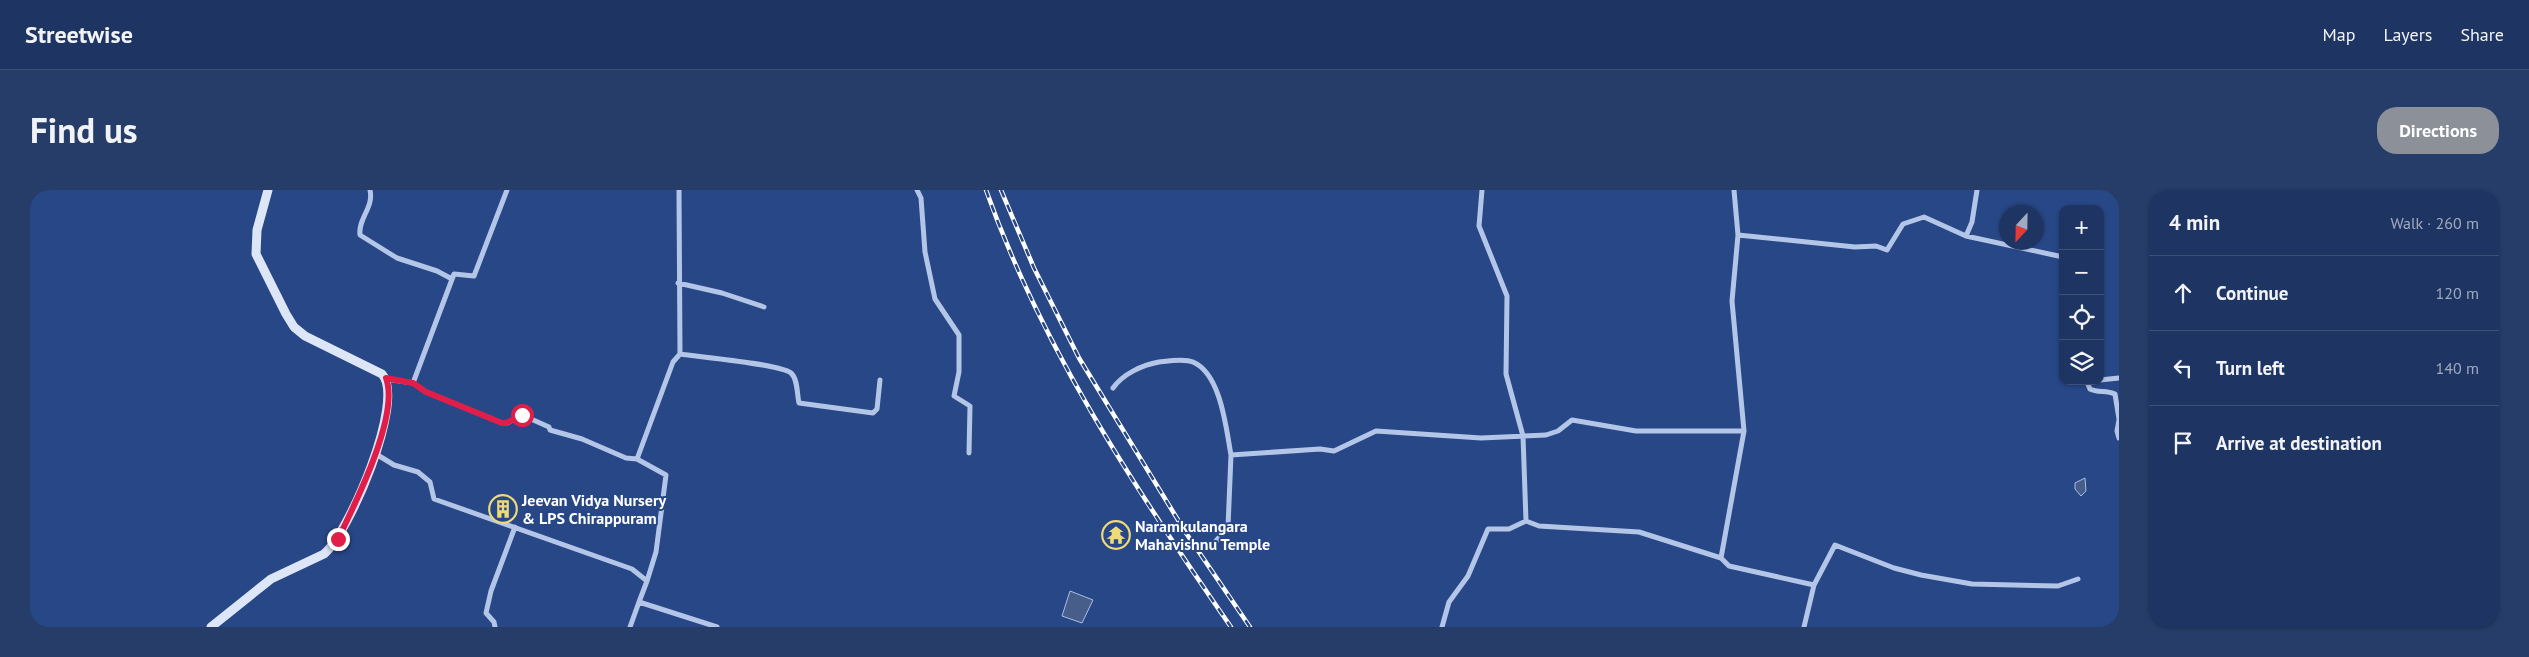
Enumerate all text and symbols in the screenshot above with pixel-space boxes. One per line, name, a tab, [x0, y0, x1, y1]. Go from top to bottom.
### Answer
text: Streetwise	[25, 19, 133, 50]
text: Map	[2323, 23, 2355, 46]
text: Layers	[2383, 23, 2432, 46]
text: Share	[2460, 23, 2504, 46]
text: Find us	[30, 107, 138, 153]
button: Directions	[2377, 107, 2499, 154]
north arrow	[1999, 205, 2044, 250]
map controls	[2059, 205, 2104, 385]
button: +	[2059, 205, 2104, 250]
text: 4 min	[2169, 209, 2220, 236]
text: Walk · 260 m	[2390, 213, 2479, 233]
button: −	[2059, 250, 2104, 295]
icon: ahead	[2169, 279, 2197, 307]
text: Continue	[2216, 281, 2288, 305]
text: 120 m	[2436, 283, 2479, 303]
button: locate	[2059, 295, 2104, 340]
button: layers	[2059, 340, 2104, 385]
icon: left	[2169, 354, 2197, 382]
text: Turn left	[2216, 356, 2285, 380]
text: 140 m	[2436, 358, 2479, 378]
route start	[511, 404, 534, 427]
icon: arrive	[2169, 429, 2197, 457]
text: Arrive at destination	[2216, 431, 2382, 455]
place label: Jeevan Vidya Nursery & LPS Chirappuram	[521, 490, 667, 528]
building icon: Jeevan Vidya Nursery & LPS Chirappuram	[488, 494, 518, 524]
place label: Naramkulangara Mahavishnu Temple	[1135, 516, 1270, 554]
temple icon: Naramkulangara Mahavishnu Temple	[1101, 520, 1131, 550]
route end	[327, 528, 350, 551]

